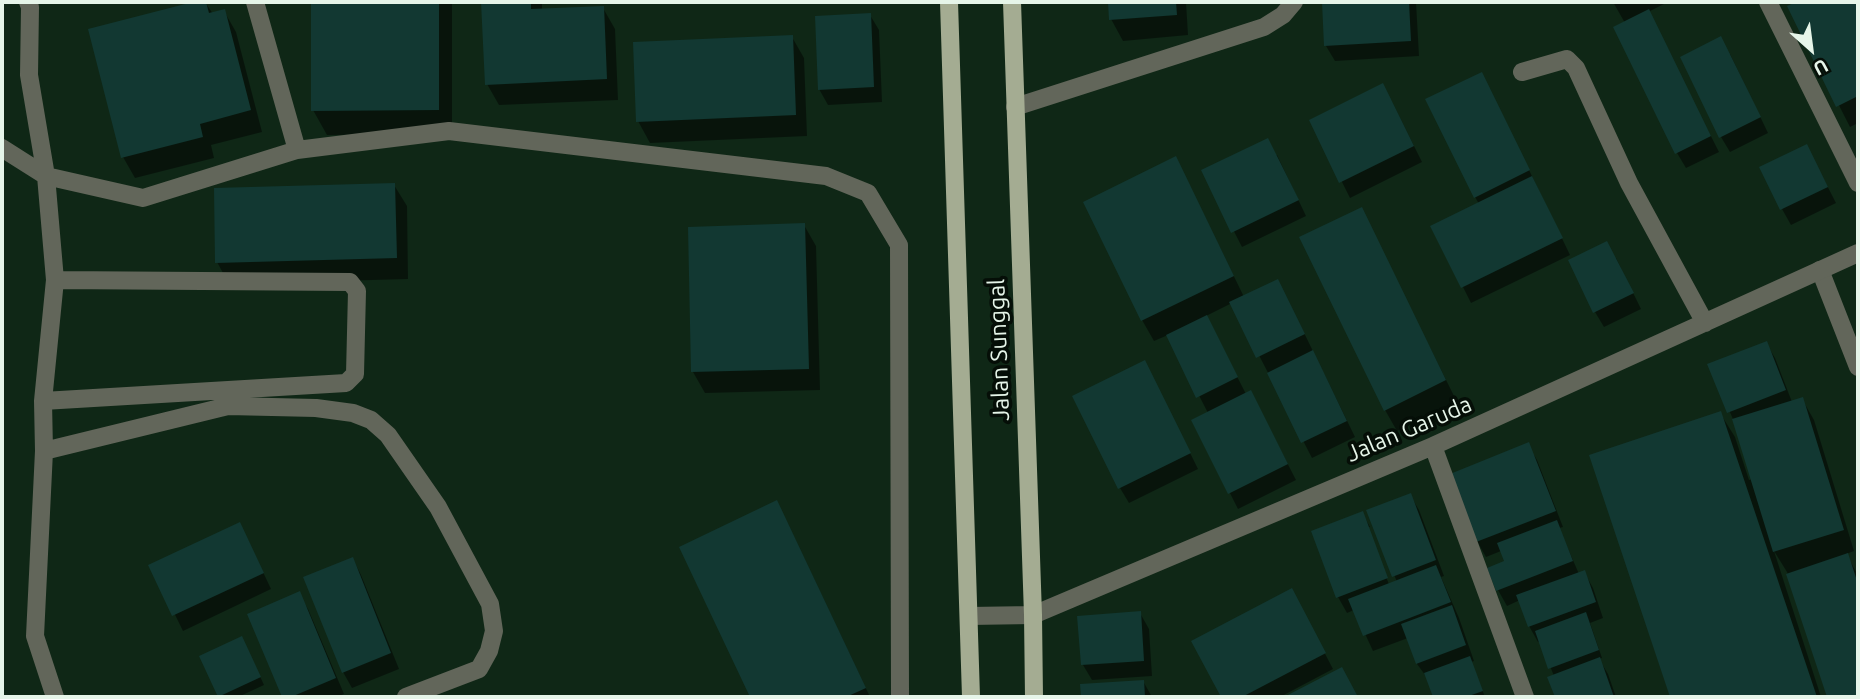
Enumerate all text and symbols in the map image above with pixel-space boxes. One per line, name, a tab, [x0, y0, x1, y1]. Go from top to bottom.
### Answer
north arrow	[1776, 14, 1846, 84]
text: U	[1810, 55, 1832, 80]
street label: Jalan Sunggal	[983, 279, 1015, 421]
street label: Jalan Garuda	[1342, 390, 1476, 468]

